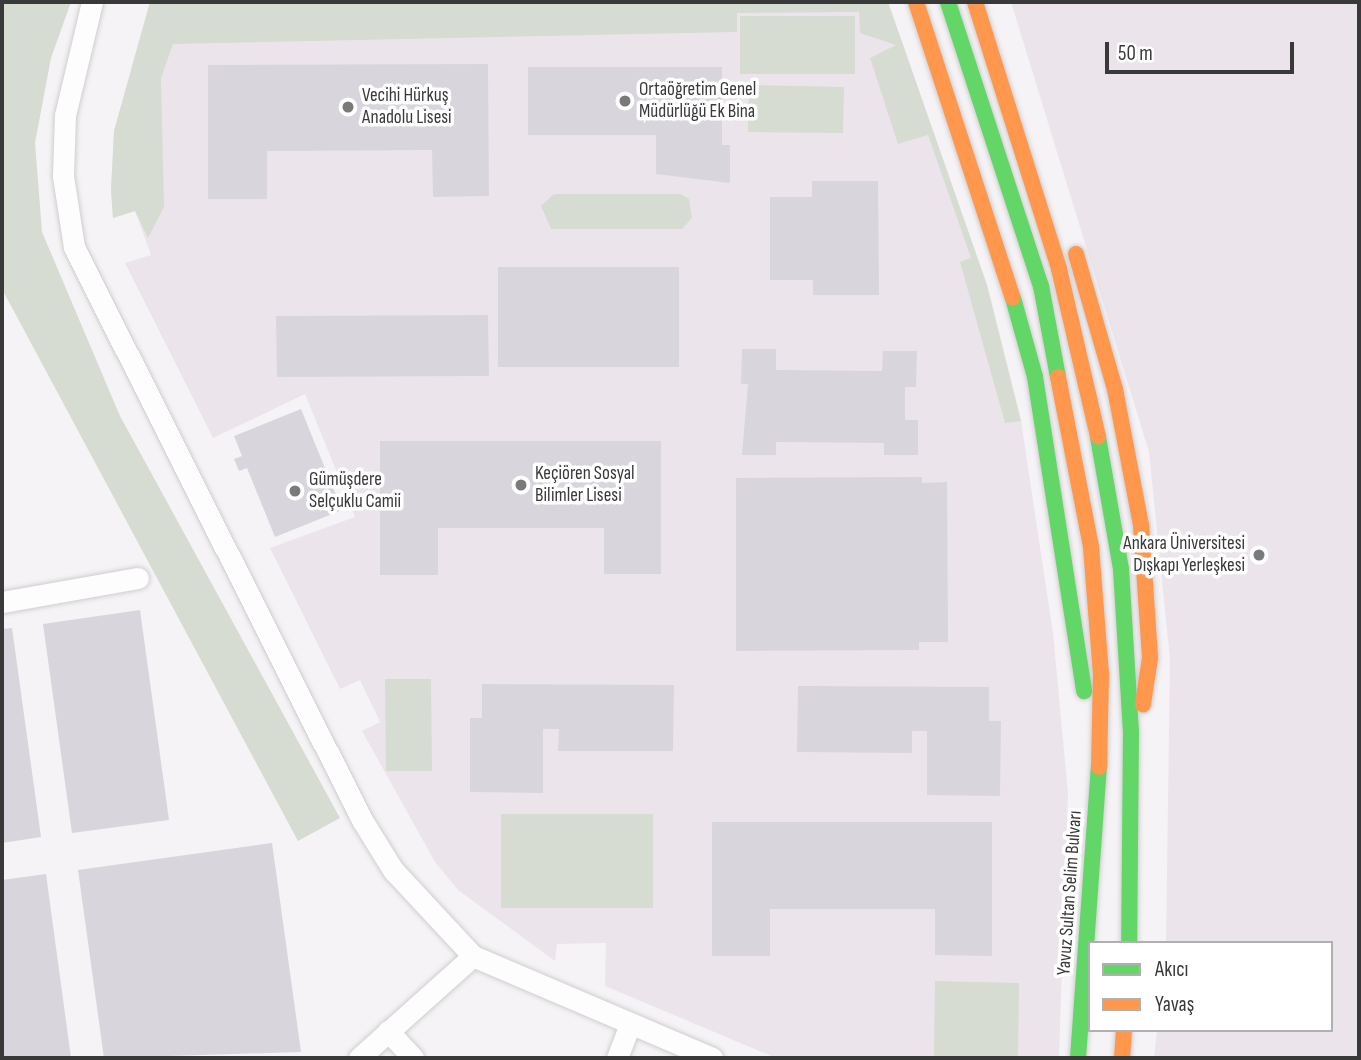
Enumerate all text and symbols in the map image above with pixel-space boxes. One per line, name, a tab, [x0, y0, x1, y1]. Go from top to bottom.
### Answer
scale bar	[1109, 28, 1298, 72]
text: 50 m	[1118, 41, 1153, 66]
place label: Ortaöğretim Genel Müdürlüğü Ek Bina	[639, 79, 756, 123]
place label: Vecihi Hürkuş Anadolu Lisesi	[362, 85, 452, 129]
marker: Ortaöğretim Genel Müdürlüğü Ek Bina	[617, 93, 633, 109]
marker: Vecihi Hürkuş Anadolu Lisesi	[340, 99, 356, 115]
place label: Keçiören Sosyal Bilimler Lisesi	[535, 463, 635, 507]
place label: Gümüşdere Selçuklu Camii	[309, 469, 401, 513]
marker: Keçiören Sosyal Bilimler Lisesi	[513, 477, 529, 493]
marker: Gümüşdere Selçuklu Camii	[287, 483, 303, 499]
place label: Ankara Üniversitesi Dışkapı Yerleşkesi	[1123, 533, 1245, 577]
marker: Ankara Üniversitesi Dışkapı Yerleşkesi	[1251, 547, 1267, 563]
street label: Yavuz Sultan Selim Bulvarı	[1053, 810, 1087, 976]
legend	[1088, 941, 1333, 1032]
text: Akıcı	[1155, 957, 1188, 982]
text: Yavaş	[1155, 992, 1194, 1017]

